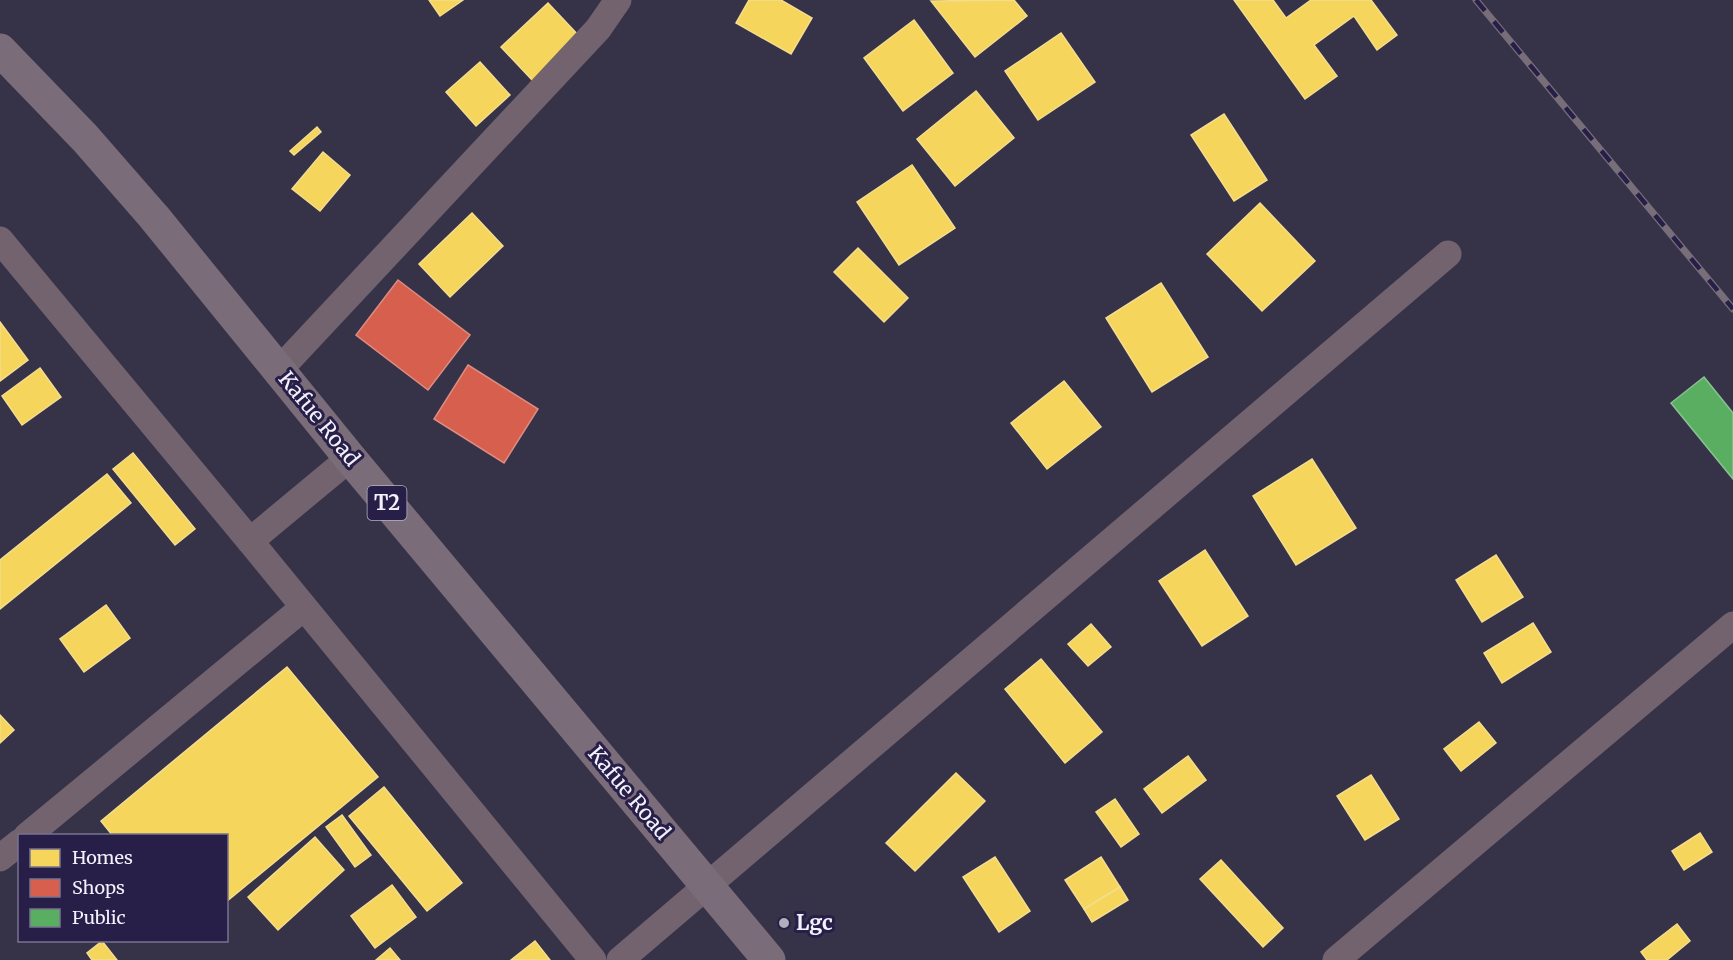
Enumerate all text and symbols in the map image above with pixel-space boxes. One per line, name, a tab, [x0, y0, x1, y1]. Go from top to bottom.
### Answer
street label: Kafue Road	[273, 366, 366, 472]
road number: T2	[368, 486, 406, 520]
street label: Kafue Road	[582, 740, 677, 845]
legend	[18, 834, 228, 942]
text: Homes	[72, 846, 133, 869]
text: Shops	[72, 876, 125, 899]
text: Public	[72, 906, 126, 929]
place label: Lgc	[796, 909, 833, 936]
marker: Lgc	[777, 916, 791, 930]

